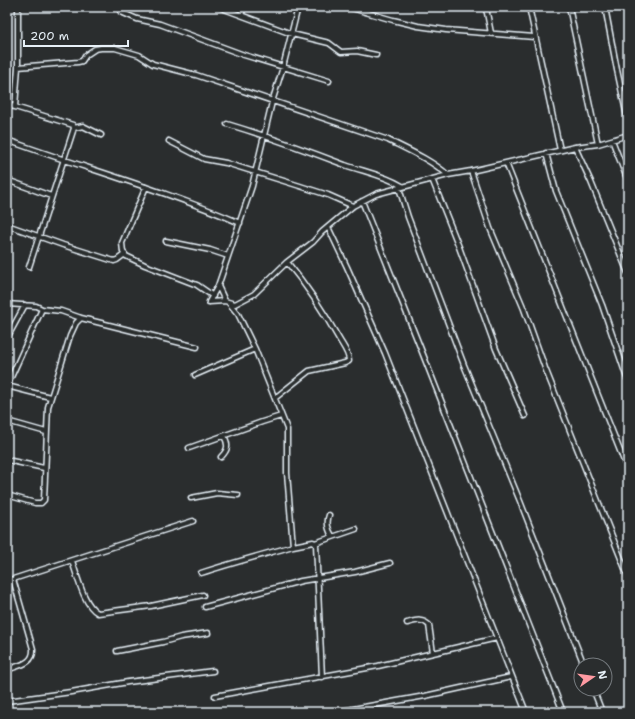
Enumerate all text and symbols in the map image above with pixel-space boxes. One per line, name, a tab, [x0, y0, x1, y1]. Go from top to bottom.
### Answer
scale bar	[24, 22, 128, 48]
text: 200 m	[30, 28, 69, 44]
north arrow	[573, 657, 613, 697]
text: N	[594, 669, 611, 681]

